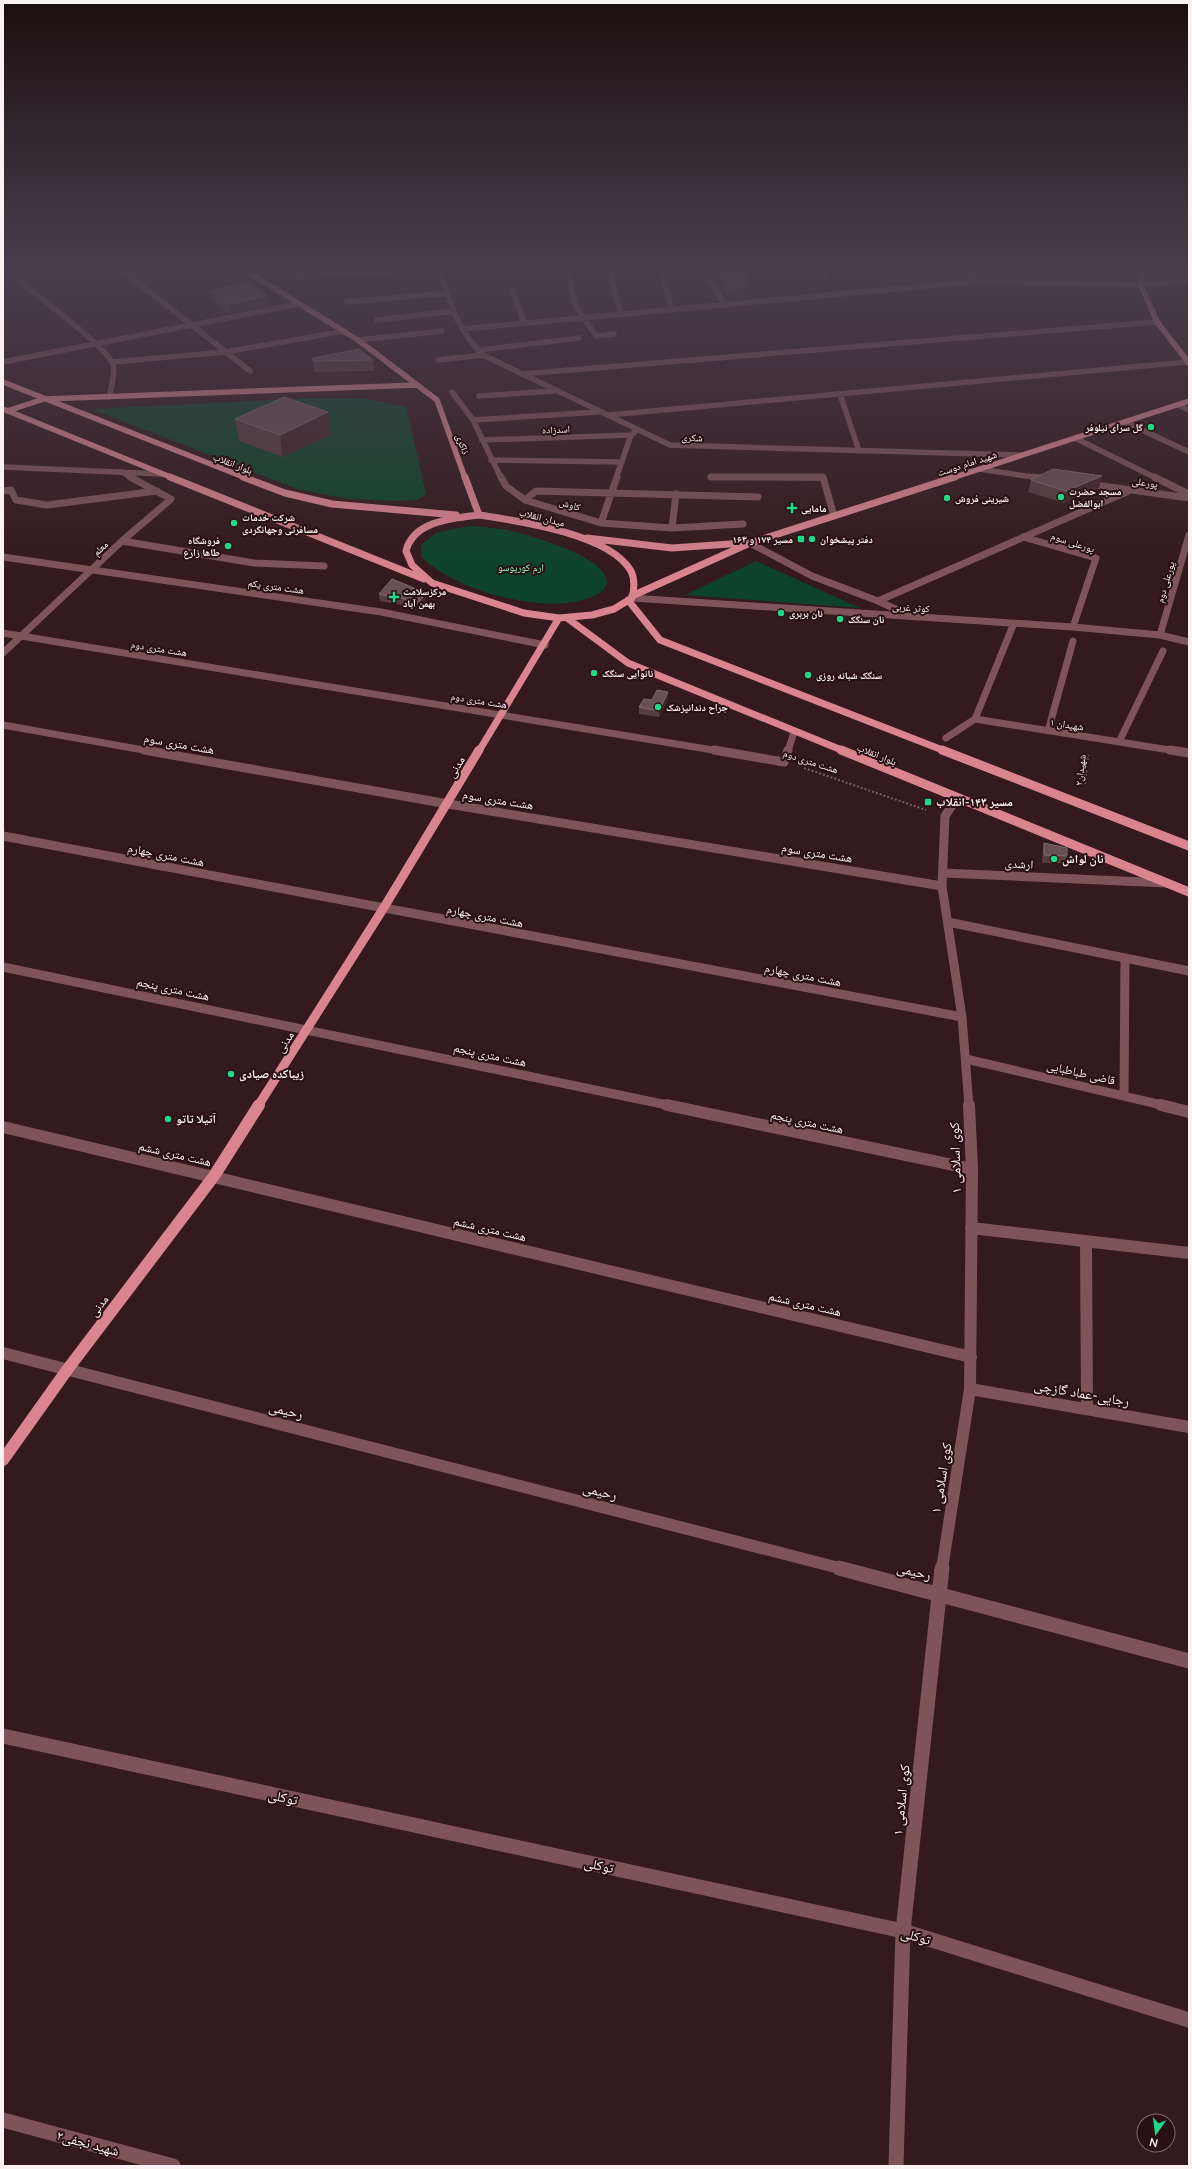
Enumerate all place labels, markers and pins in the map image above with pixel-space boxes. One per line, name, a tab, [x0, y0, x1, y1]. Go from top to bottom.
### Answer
place label: گل سرای نیلوفر	[1084, 421, 1144, 434]
marker: گل سرای نیلوفر	[1146, 422, 1156, 432]
place label: مسجد حضرت ابوالفضل	[1069, 485, 1122, 510]
place label: شیرینی فروش	[955, 492, 1009, 505]
marker: مسجد حضرت ابوالفضل	[1056, 492, 1066, 502]
marker: شیرینی فروش	[942, 493, 952, 503]
marker: مامایی	[786, 502, 798, 514]
place label: مامایی	[801, 502, 827, 515]
place label: شرکت خدمات مسافرتی وجهانگردی	[242, 511, 318, 536]
marker: شرکت خدمات مسافرتی وجهانگردی	[229, 518, 239, 528]
place label: مسیر ۱۷۴ و ۱۶۳	[732, 533, 793, 546]
place label: دفتر پیشخوان	[820, 533, 873, 546]
place label: فروشگاه طاها زارع	[183, 534, 220, 560]
marker: مسیر ۱۷۴ و ۱۶۳	[796, 534, 806, 544]
marker: دفتر پیشخوان	[807, 534, 817, 544]
marker: فروشگاه طاها زارع	[223, 541, 233, 551]
place label: مرکزسلامت بهمن آباد	[403, 585, 447, 610]
marker: مرکزسلامت بهمن آباد	[388, 591, 400, 603]
place label: نان بربری	[789, 607, 823, 620]
marker: نان بربری	[776, 608, 786, 618]
place label: نان سنگک	[848, 613, 885, 626]
marker: نان سنگک	[835, 614, 845, 624]
place label: نانوایی سنگک	[602, 667, 653, 680]
marker: نانوایی سنگک	[589, 668, 599, 678]
place label: سنگک شبانه روزی	[816, 669, 882, 682]
marker: سنگک شبانه روزی	[803, 670, 813, 680]
place label: جراح دندانپزشک	[666, 701, 729, 715]
marker: جراح دندانپزشک	[653, 702, 663, 712]
place label: مسیر ۱۴۳-انقلاب	[936, 794, 1013, 809]
marker: مسیر ۱۴۳-انقلاب	[923, 797, 933, 807]
place label: نان لواش	[1062, 851, 1104, 867]
marker: نان لواش	[1049, 854, 1059, 864]
place label: زیباکده صیادی	[239, 1066, 304, 1082]
marker: زیباکده صیادی	[226, 1069, 236, 1079]
place label: آتیلا تاتو	[176, 1111, 217, 1126]
marker: آتیلا تاتو	[163, 1114, 173, 1124]

